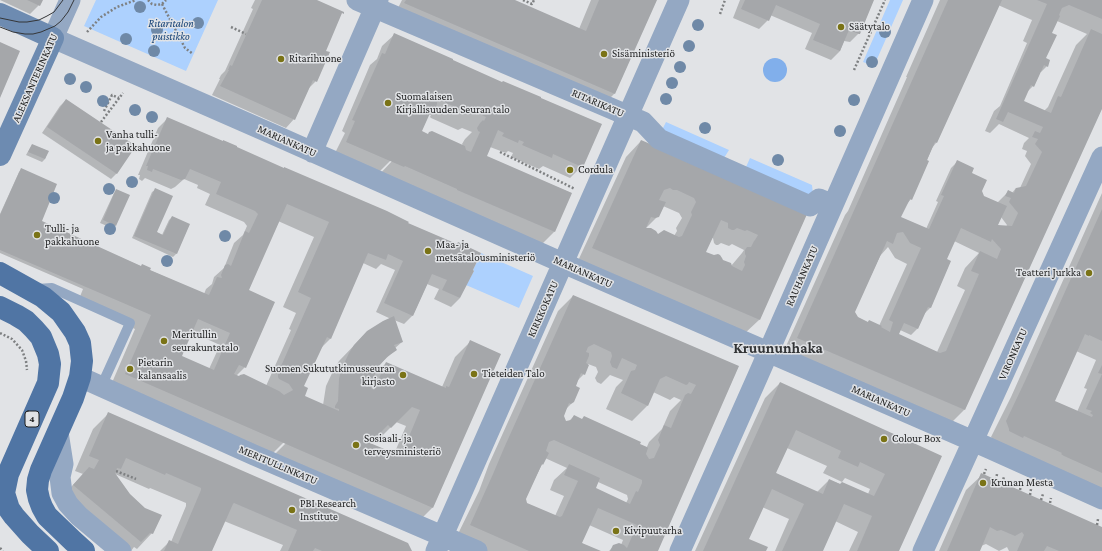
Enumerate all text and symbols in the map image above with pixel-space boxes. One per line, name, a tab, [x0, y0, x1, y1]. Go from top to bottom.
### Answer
park label: Ritaritalon puistikko	[148, 17, 194, 43]
place label: Säätytalo	[849, 20, 890, 34]
marker: Säätytalo	[836, 22, 846, 32]
street label: ALEKSANTERINKATU	[9, 31, 61, 125]
place label: Sisäministeriö	[612, 47, 675, 61]
marker: Sisäministeriö	[599, 49, 609, 59]
place label: Ritarihuone	[289, 52, 341, 66]
marker: Ritarihuone	[276, 54, 286, 64]
street label: RITARIKATU	[570, 86, 626, 120]
place label: Suomalaisen Kirjallisuuden Seuran talo	[396, 90, 510, 116]
marker: Suomalaisen Kirjallisuuden Seuran talo	[383, 98, 393, 108]
street label: MARIANKATU	[255, 122, 319, 160]
place label: Vanha tulli- ja pakkahuone	[106, 128, 170, 154]
marker: Vanha tulli- ja pakkahuone	[93, 136, 103, 146]
place label: Cordula	[578, 163, 613, 177]
marker: Cordula	[565, 165, 575, 175]
place label: Tulli- ja pakkahuone	[45, 222, 99, 248]
marker: Tulli- ja pakkahuone	[32, 230, 42, 240]
place label: Maa- ja metsätalousministeriö	[436, 238, 535, 264]
street label: RAUHANKATU	[783, 244, 821, 308]
marker: Maa- ja metsätalousministeriö	[423, 246, 433, 256]
street label: MARIANKATU	[551, 253, 615, 291]
place label: Teatteri Jurkka	[1016, 266, 1081, 280]
marker: Teatteri Jurkka	[1084, 268, 1094, 278]
street label: KIRKKOKATU	[525, 279, 561, 339]
street label: VIRONKATU	[996, 326, 1030, 382]
place label: Meritullin seurakuntatalo	[172, 328, 238, 354]
marker: Meritullin seurakuntatalo	[159, 336, 169, 346]
district label: Kruununhaka	[733, 339, 823, 357]
place label: Pietarin kalansaalis	[138, 356, 187, 382]
place label: Suomen Sukututkimusseuran kirjasto	[265, 362, 395, 388]
marker: Pietarin kalansaalis	[125, 364, 135, 374]
place label: Tieteiden Talo	[482, 367, 545, 381]
marker: Tieteiden Talo	[469, 369, 479, 379]
marker: Suomen Sukututkimusseuran kirjasto	[398, 370, 408, 380]
street label: MARIANKATU	[849, 382, 913, 420]
road number: 4	[25, 411, 39, 427]
place label: Sosiaali- ja terveysministeriö	[364, 432, 441, 458]
place label: Colour Box	[892, 432, 941, 446]
marker: Colour Box	[879, 434, 889, 444]
marker: Sosiaali- ja terveysministeriö	[351, 440, 361, 450]
street label: MERITULLINKATU	[237, 442, 319, 488]
place label: Krunan Mesta	[991, 476, 1053, 490]
marker: Krunan Mesta	[978, 478, 988, 488]
place label: PBI Research Institute	[300, 497, 356, 523]
marker: PBI Research Institute	[287, 505, 297, 515]
place label: Kivipuutarha	[624, 524, 682, 538]
marker: Kivipuutarha	[611, 526, 621, 536]

